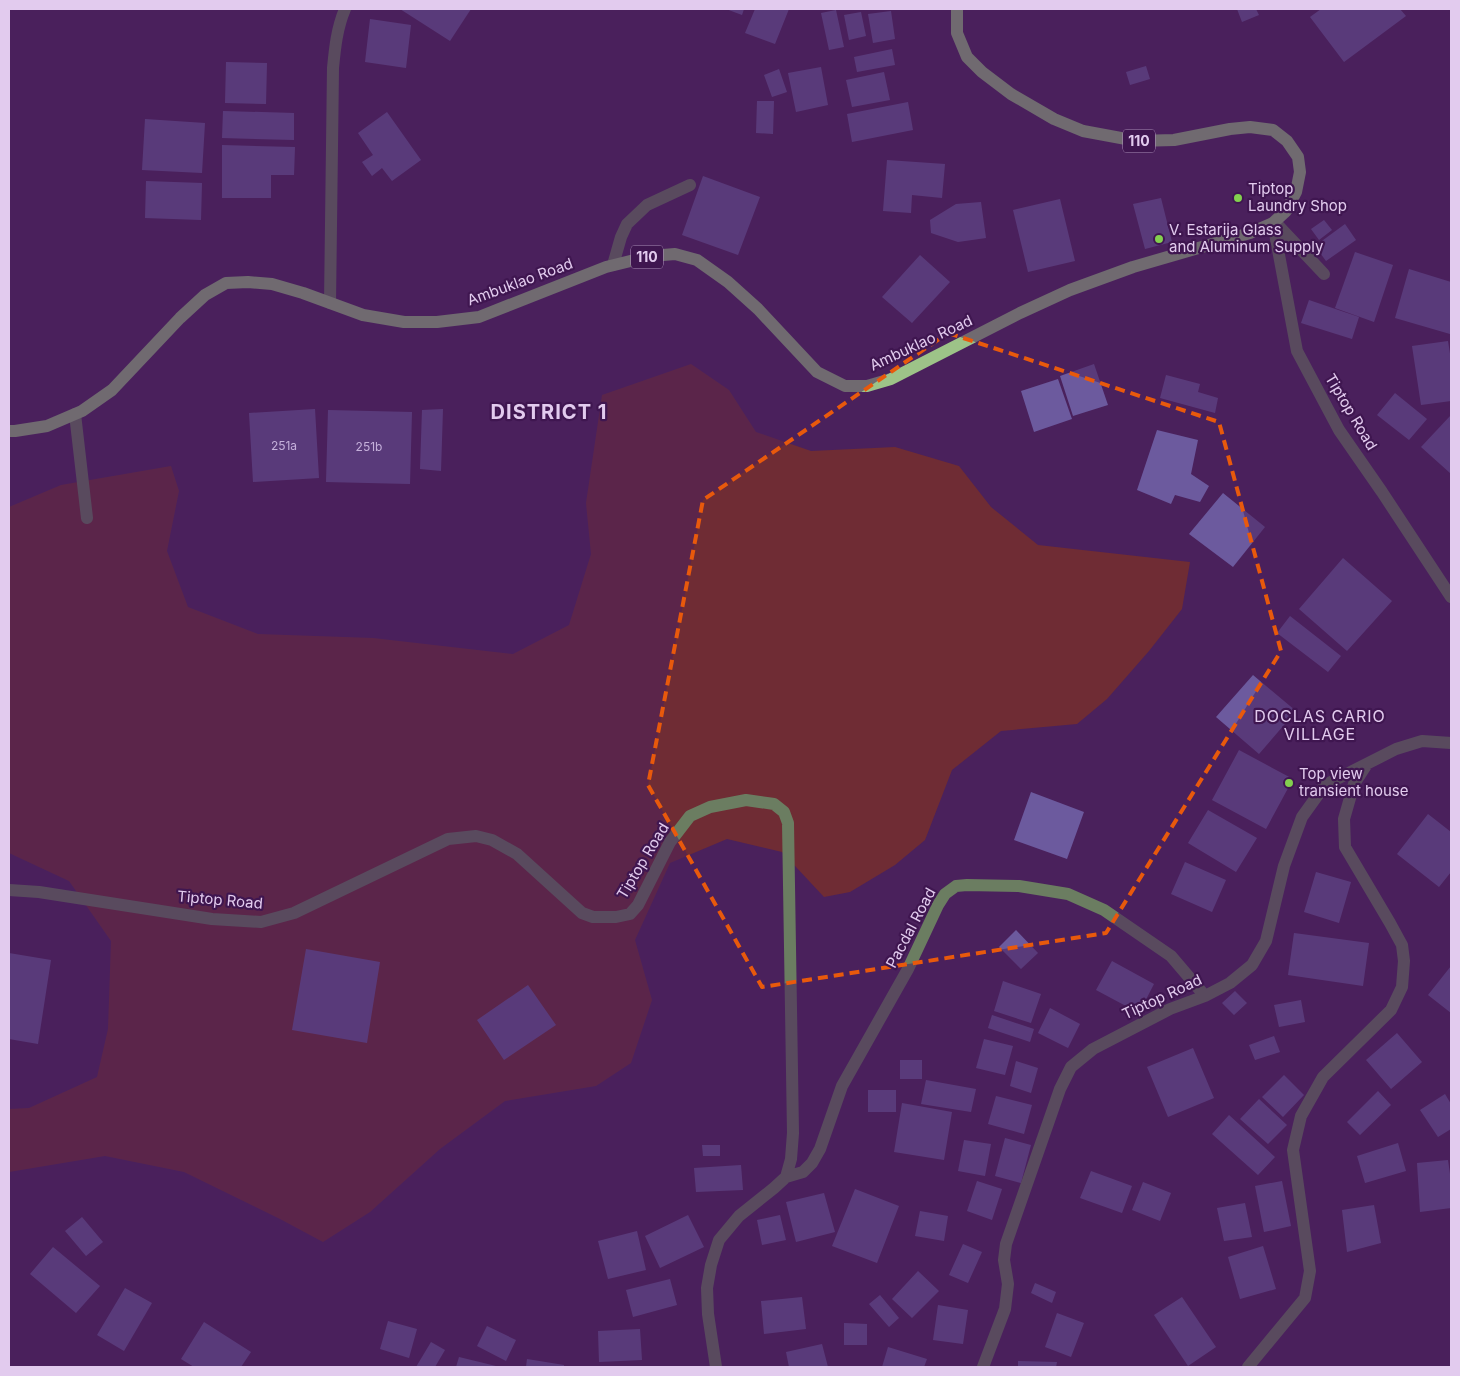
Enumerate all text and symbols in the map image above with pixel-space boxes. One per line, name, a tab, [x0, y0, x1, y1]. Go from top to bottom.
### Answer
road number: 110	[1123, 130, 1155, 152]
place label: Tiptop Laundry Shop	[1248, 179, 1347, 215]
marker: Tiptop Laundry Shop	[1232, 192, 1244, 204]
place label: V. Estarija Glass and Aluminum Supply	[1169, 220, 1324, 256]
marker: V. Estarija Glass and Aluminum Supply	[1153, 233, 1165, 245]
road number: 110	[631, 246, 663, 268]
street label: Ambuklao Road	[464, 254, 575, 309]
street label: Ambuklao Road	[866, 310, 975, 375]
street label: Tiptop Road	[1321, 370, 1382, 453]
district label: DISTRICT 1	[491, 400, 607, 424]
house number: 251a	[271, 438, 297, 453]
house number: 251b	[356, 439, 382, 454]
district label: DOCLAS CARIO VILLAGE	[1254, 706, 1386, 744]
place label: Top view transient house	[1299, 764, 1409, 800]
marker: Top view transient house	[1283, 777, 1295, 789]
street label: Tiptop Road	[612, 819, 673, 902]
street label: Pacdal Road	[881, 884, 940, 971]
street label: Tiptop Road	[176, 886, 264, 913]
street label: Tiptop Road	[1119, 970, 1205, 1023]

